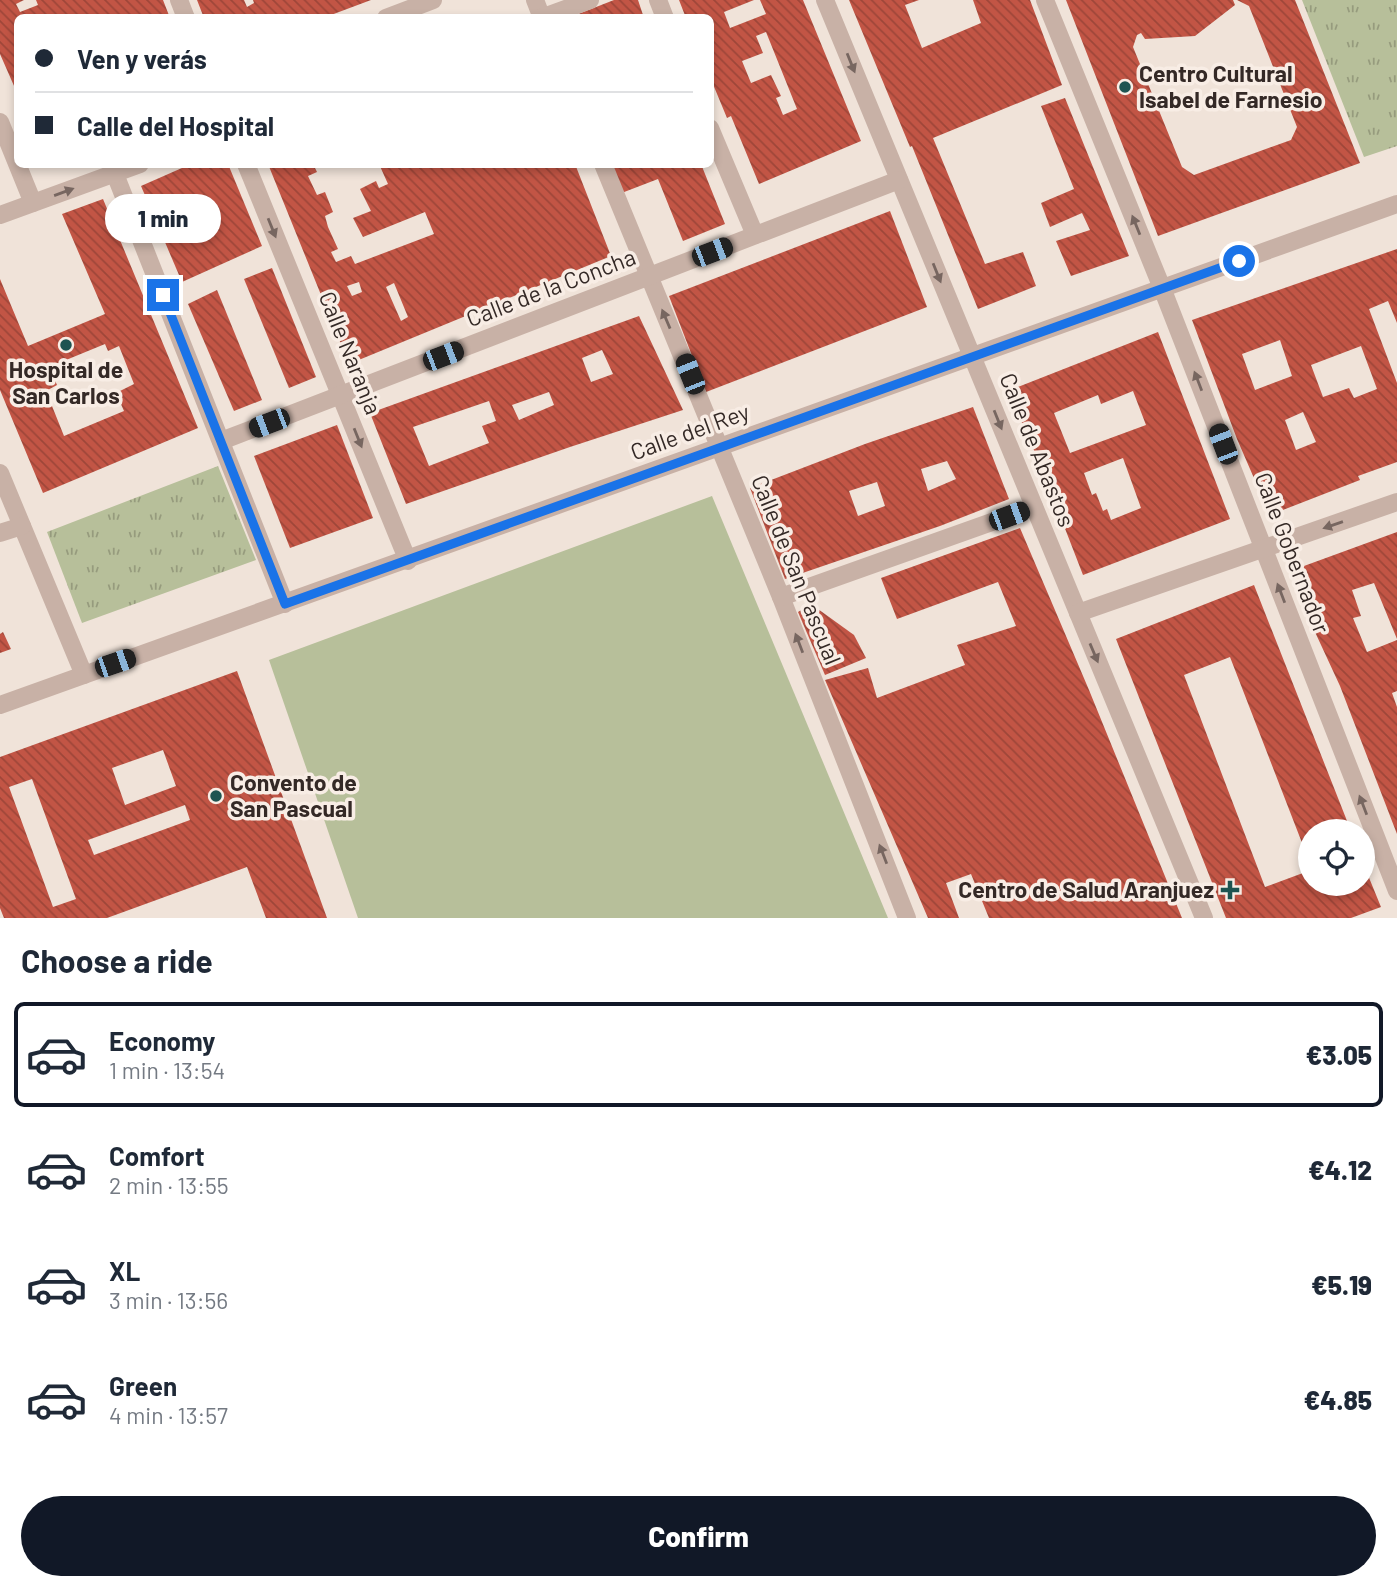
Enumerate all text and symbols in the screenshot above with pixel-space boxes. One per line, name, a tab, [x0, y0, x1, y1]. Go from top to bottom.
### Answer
text: Ven y verás	[77, 43, 207, 74]
one-way arrow	[845, 53, 856, 74]
place label: Centro Cultural Isabel de Farnesio	[1139, 59, 1322, 113]
marker: Centro Cultural Isabel de Farnesio	[1117, 79, 1133, 95]
text: Calle del Hospital	[77, 110, 274, 141]
one-way arrow	[54, 186, 75, 197]
callout: 1 min	[105, 194, 221, 243]
text: 1 min	[138, 204, 188, 232]
one-way arrow	[1131, 214, 1142, 235]
one-way arrow	[267, 217, 278, 238]
car	[689, 235, 736, 269]
street label: Calle de la Concha	[462, 242, 639, 332]
route start	[1223, 245, 1255, 277]
one-way arrow	[932, 263, 943, 284]
route end	[147, 279, 179, 311]
street label: Calle Naranja	[314, 287, 388, 418]
one-way arrow	[661, 308, 672, 329]
marker: Hospital de San Carlos	[58, 337, 74, 353]
car	[420, 339, 467, 373]
car	[673, 351, 708, 397]
place label: Hospital de San Carlos	[9, 355, 123, 409]
street label: Calle de Abastos	[994, 369, 1082, 531]
one-way arrow	[1193, 370, 1204, 391]
street label: Calle del Rey	[626, 397, 753, 465]
car	[246, 406, 293, 440]
one-way arrow	[992, 410, 1004, 430]
car	[1206, 421, 1241, 467]
one-way arrow	[353, 428, 364, 449]
street label: Calle Gobernador	[1249, 468, 1337, 638]
street label: Calle de San Pascual	[746, 471, 848, 669]
car	[986, 499, 1033, 533]
one-way arrow	[1322, 520, 1343, 531]
one-way arrow	[1276, 582, 1287, 603]
one-way arrow	[794, 632, 805, 653]
one-way arrow	[1089, 642, 1100, 663]
car	[92, 646, 139, 680]
place label: Convento de San Pascual	[230, 768, 357, 822]
marker: Convento de San Pascual	[208, 788, 224, 804]
one-way arrow	[1358, 794, 1369, 815]
map controls	[1298, 819, 1375, 896]
button: locate	[1298, 819, 1375, 896]
one-way arrow	[877, 844, 888, 865]
place label: Centro de Salud Aranjuez	[958, 875, 1214, 903]
marker: Centro de Salud Aranjuez	[1220, 880, 1240, 900]
text: Choose a ride	[21, 941, 213, 979]
icon: car	[25, 1023, 88, 1086]
text: Economy	[109, 1025, 215, 1056]
text: €3.05	[1306, 1039, 1372, 1070]
text: 1 min · 13:54	[109, 1056, 225, 1084]
icon: car	[25, 1138, 88, 1201]
text: Comfort	[109, 1140, 205, 1171]
text: €4.12	[1308, 1154, 1372, 1185]
text: 2 min · 13:55	[109, 1171, 229, 1199]
icon: car	[25, 1253, 88, 1316]
text: XL	[109, 1255, 140, 1286]
text: €5.19	[1311, 1269, 1372, 1300]
text: 3 min · 13:56	[109, 1286, 228, 1314]
icon: car	[25, 1368, 88, 1431]
text: Green	[109, 1370, 177, 1401]
text: €4.85	[1304, 1384, 1372, 1415]
text: 4 min · 13:57	[109, 1401, 228, 1429]
button: Confirm	[21, 1496, 1376, 1576]

